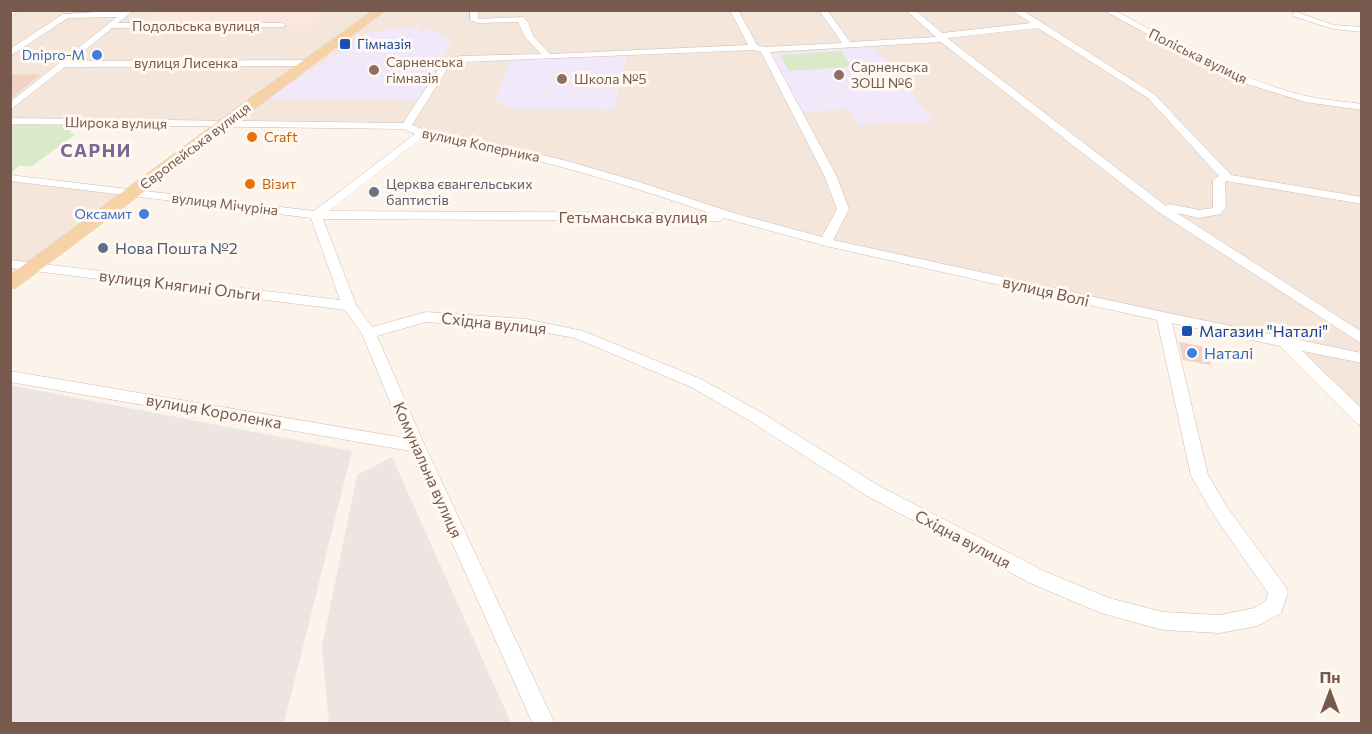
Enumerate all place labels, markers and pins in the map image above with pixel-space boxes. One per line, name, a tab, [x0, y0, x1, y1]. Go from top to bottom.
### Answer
place label: Гімназія	[357, 35, 411, 52]
marker: Гімназія	[338, 37, 352, 51]
place label: Dnipro-M	[22, 46, 85, 63]
marker: Dnipro-M	[90, 48, 104, 62]
place label: Сарненська гімназія	[386, 53, 463, 86]
place label: Сарненська ЗОШ №6	[851, 58, 928, 91]
marker: Сарненська гімназія	[367, 63, 381, 77]
marker: Сарненська ЗОШ №6	[832, 68, 846, 82]
place label: Школа №5	[574, 70, 647, 87]
marker: Школа №5	[555, 72, 569, 86]
place label: Craft	[264, 128, 298, 145]
marker: Craft	[245, 130, 259, 144]
place label: Візит	[262, 175, 296, 192]
place label: Церква євангельських баптистів	[386, 175, 533, 208]
marker: Візит	[243, 177, 257, 191]
marker: Церква євангельських баптистів	[367, 185, 381, 199]
place label: Оксамит	[75, 205, 132, 222]
marker: Оксамит	[137, 207, 151, 221]
place label: Нова Пошта №2	[115, 238, 238, 257]
marker: Нова Пошта №2	[96, 241, 110, 255]
place label: Магазин "Наталі"	[1199, 321, 1328, 340]
marker: Магазин "Наталі"	[1180, 324, 1194, 338]
place label: Наталі	[1204, 343, 1253, 362]
marker: Наталі	[1185, 346, 1199, 360]

